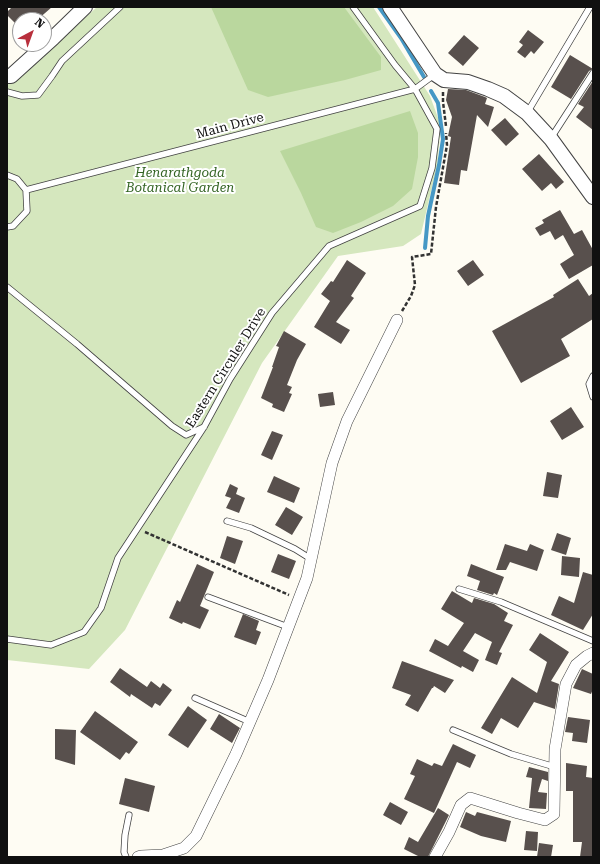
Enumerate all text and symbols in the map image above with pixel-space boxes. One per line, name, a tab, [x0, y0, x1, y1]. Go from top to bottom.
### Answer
north arrow	[12, 12, 52, 52]
text: N	[32, 16, 47, 31]
street label: Main Drive	[195, 110, 265, 142]
park label: Henarathgoda Botanical Garden	[126, 165, 234, 196]
street label: Eastern Circuler Drive	[183, 305, 269, 431]

